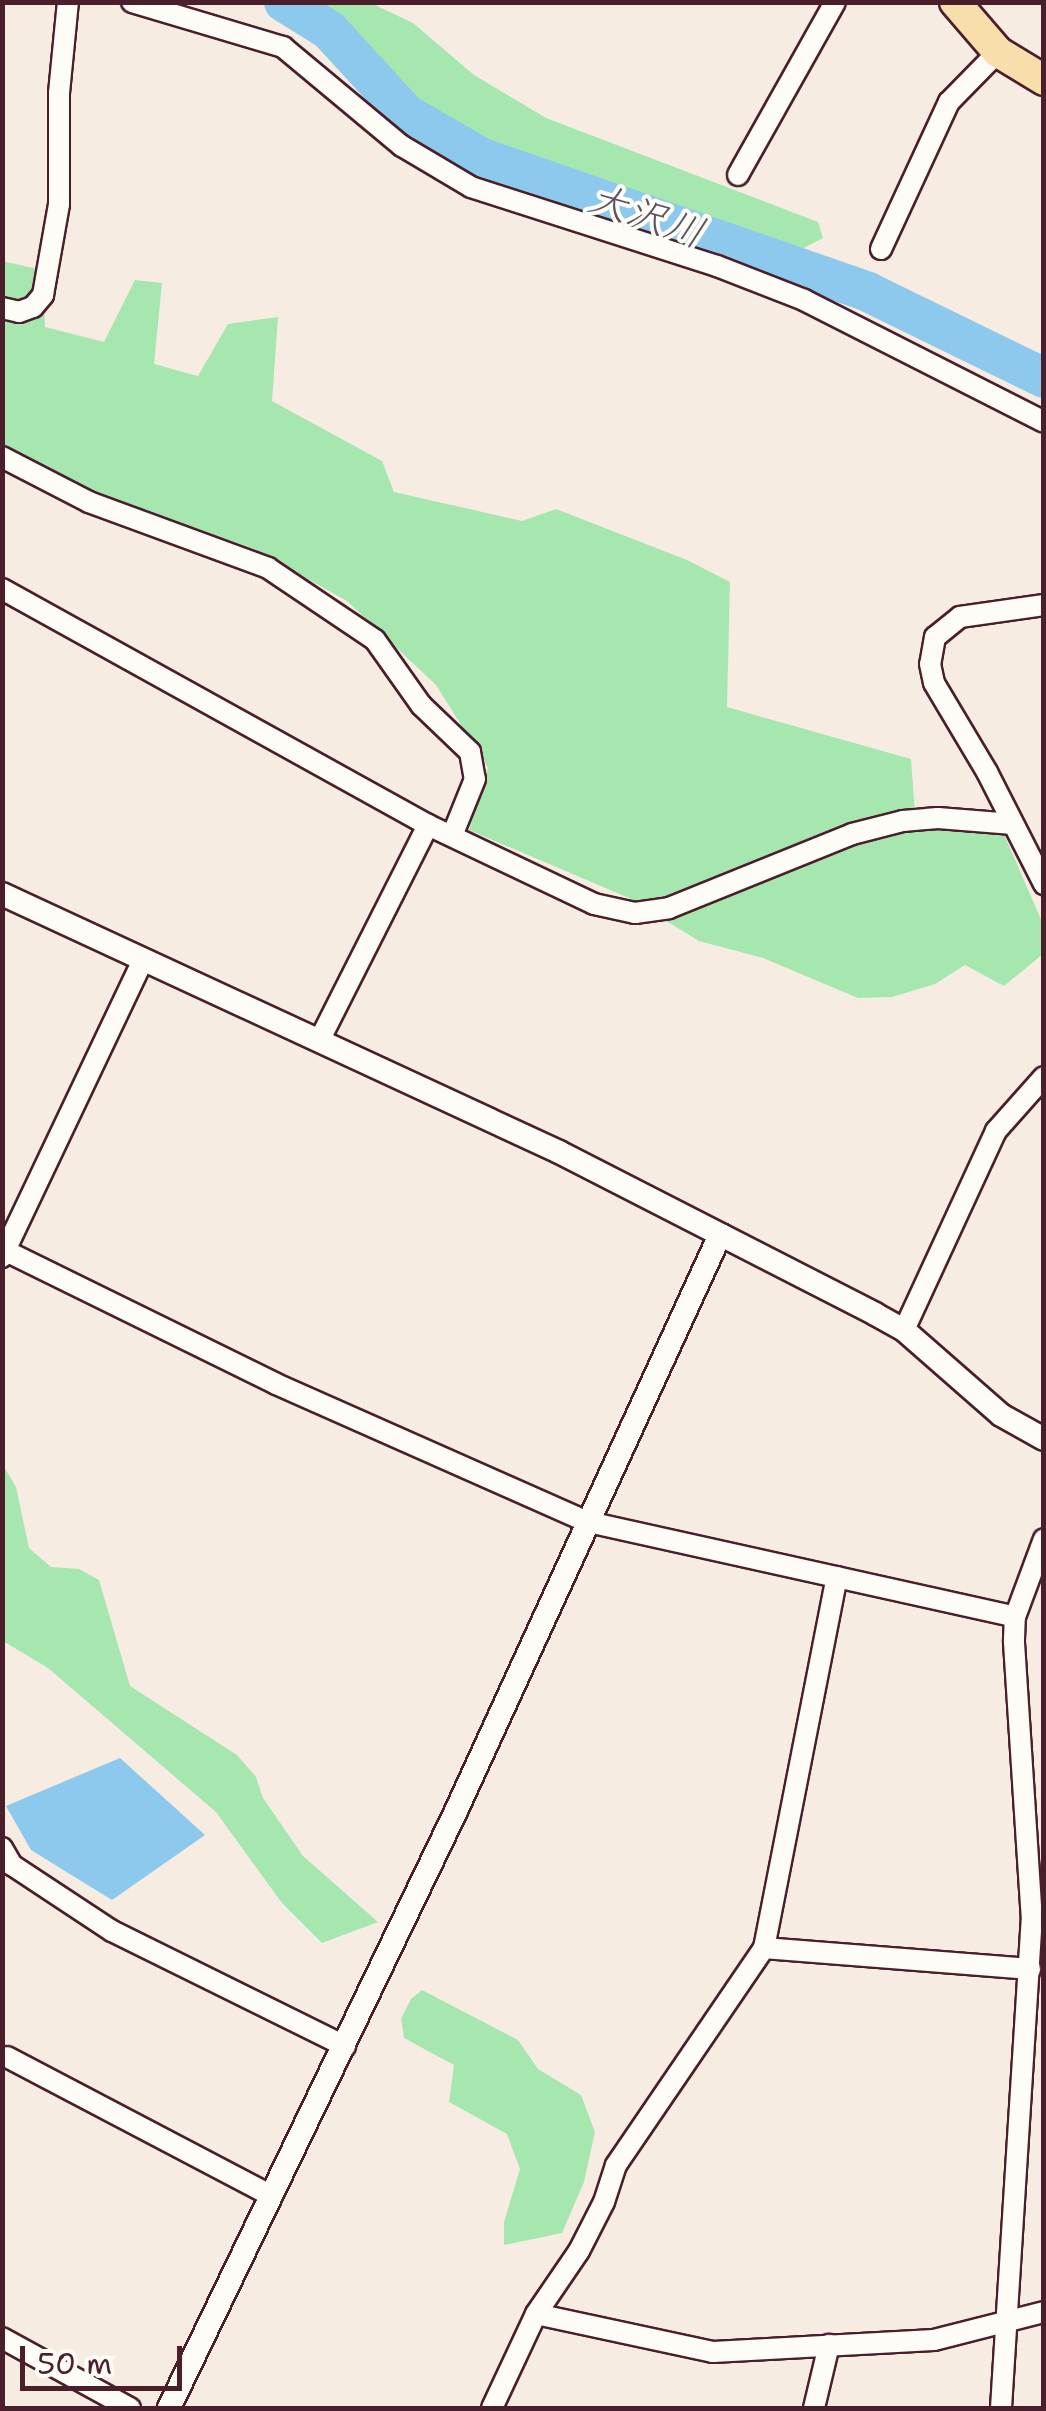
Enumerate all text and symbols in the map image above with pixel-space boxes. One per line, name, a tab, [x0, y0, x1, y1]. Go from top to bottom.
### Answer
water label: 大沢川	[582, 173, 712, 257]
scale bar	[25, 2326, 188, 2388]
text: 50 m	[37, 2343, 112, 2384]

